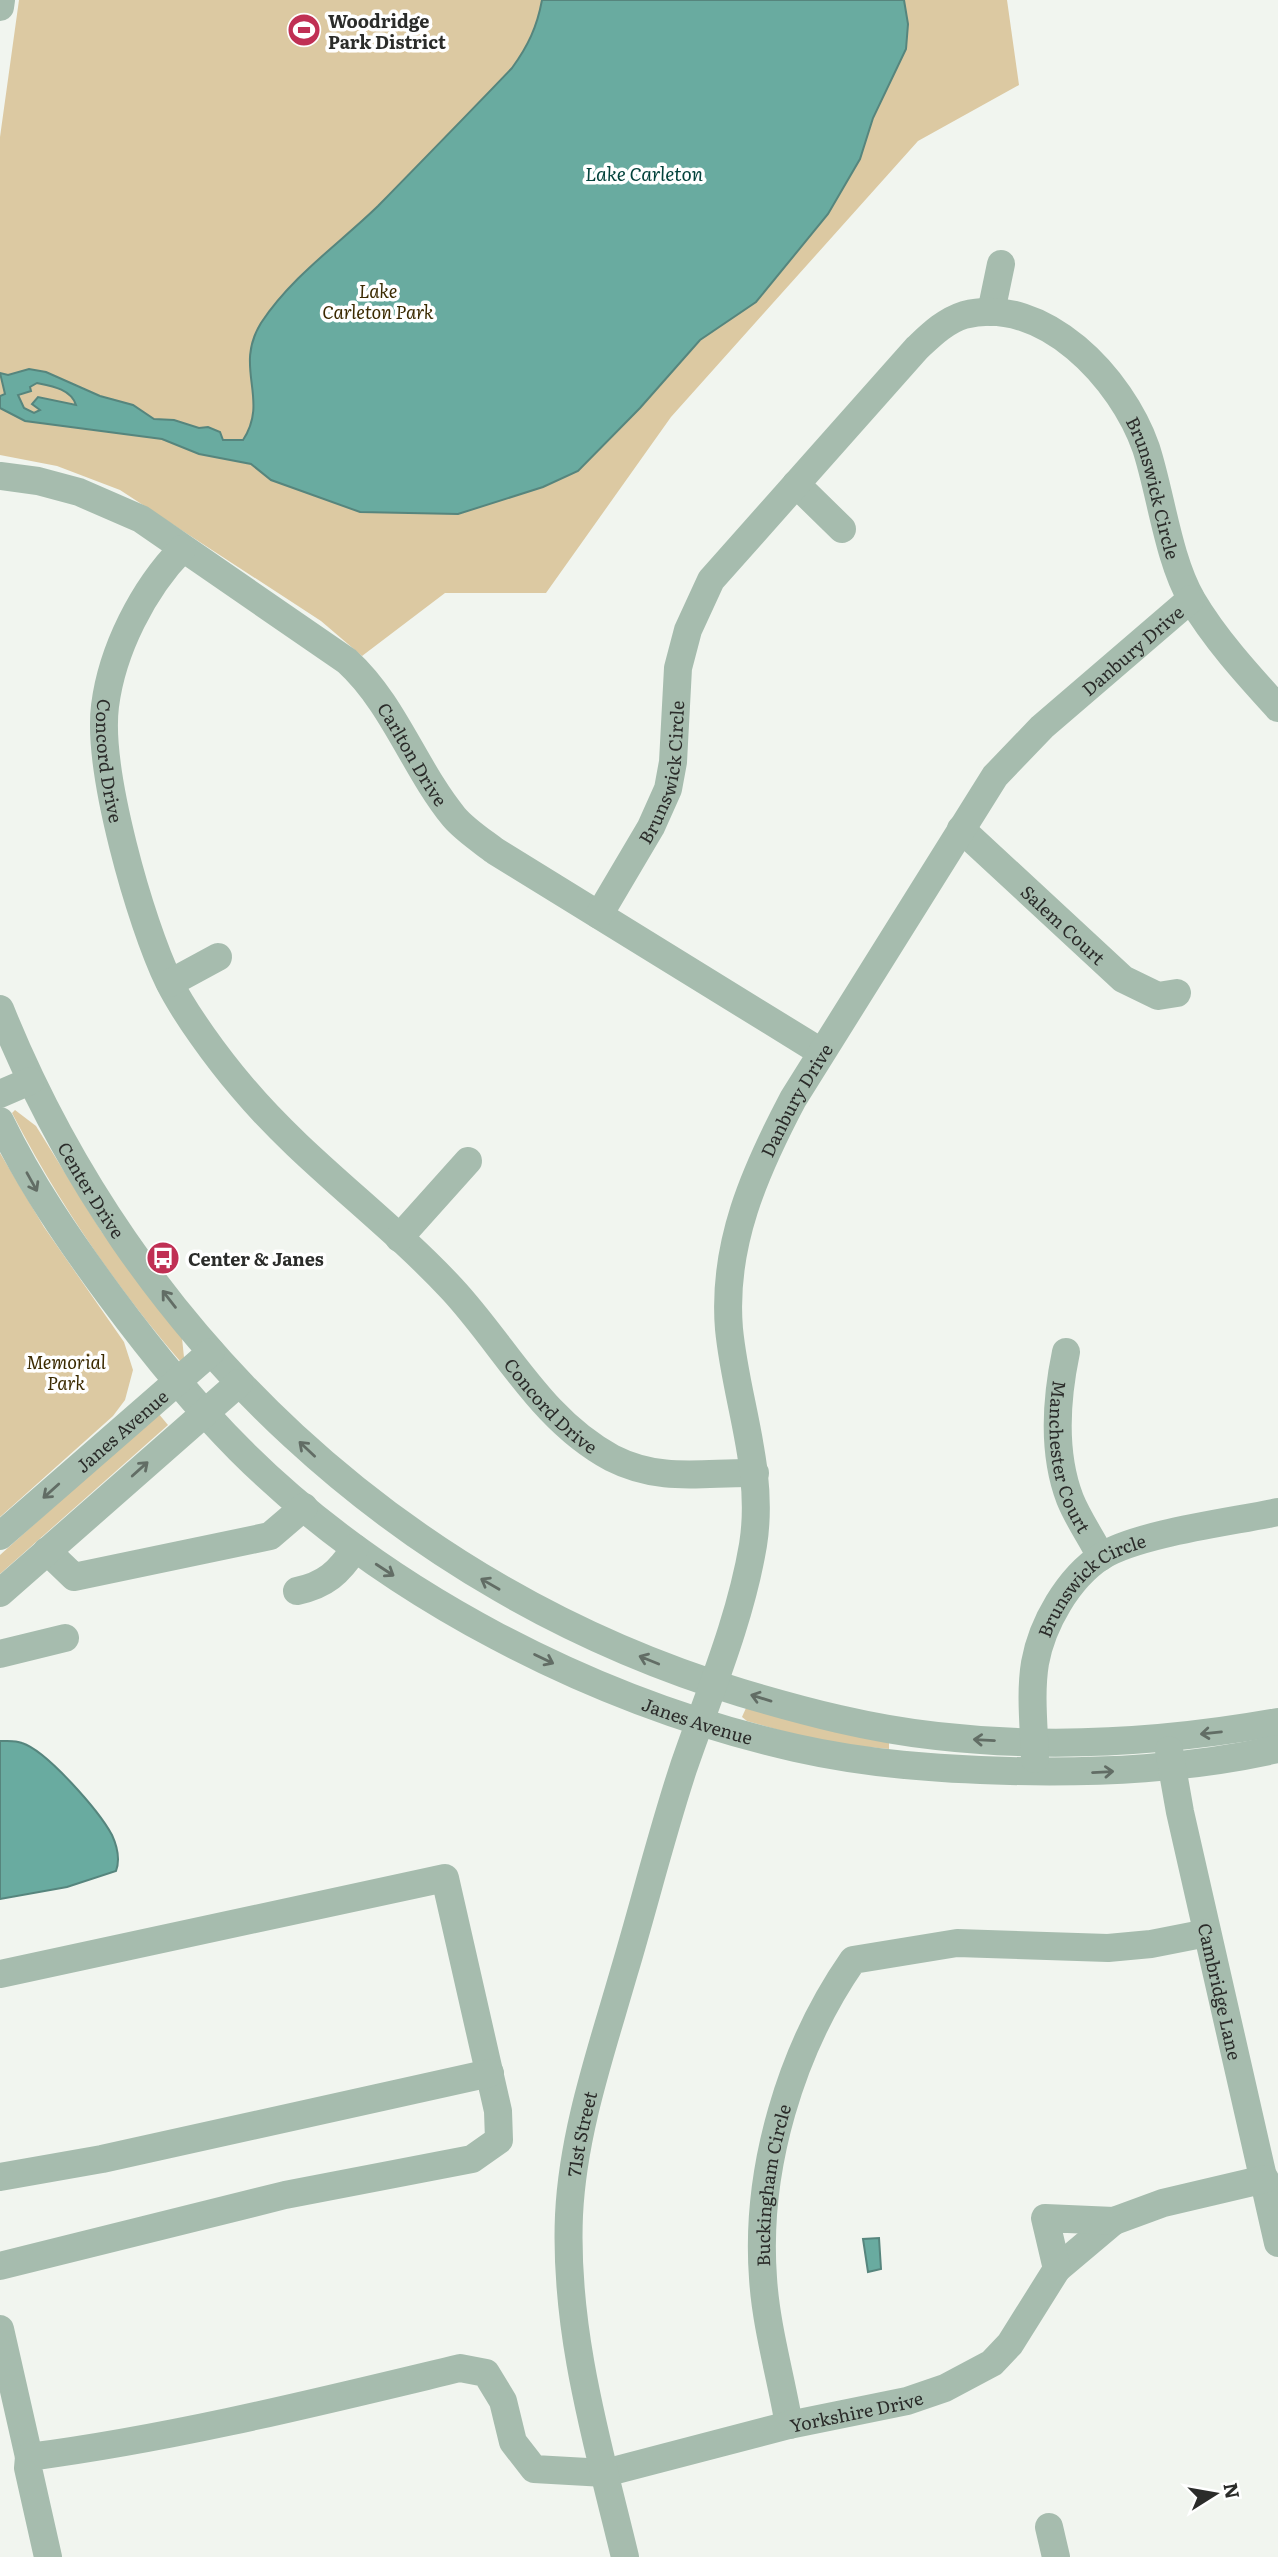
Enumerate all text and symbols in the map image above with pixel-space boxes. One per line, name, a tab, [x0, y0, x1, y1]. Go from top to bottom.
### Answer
place label: Woodridge Park District	[328, 7, 446, 55]
sports icon: Woodridge Park District	[285, 11, 323, 49]
water label: Lake Carleton	[585, 159, 704, 187]
park label: Lake Carleton Park	[322, 277, 434, 325]
street label: Brunswick Circle	[1120, 411, 1187, 562]
street label: Danbury Drive	[1075, 598, 1189, 701]
street label: Carlton Drive	[372, 697, 455, 811]
street label: Concord Drive	[90, 698, 131, 825]
street label: Brunswick Circle	[631, 700, 690, 849]
street label: Salem Court	[1015, 878, 1113, 971]
street label: Danbury Drive	[753, 1038, 838, 1161]
street label: Center Drive	[52, 1136, 132, 1243]
one-way arrow	[25, 1171, 39, 1192]
bus stop icon: Center & Janes	[144, 1239, 182, 1277]
place label: Center & Janes	[188, 1245, 324, 1272]
one-way arrow	[161, 1290, 176, 1308]
park label: Memorial Park	[26, 1348, 107, 1396]
street label: Concord Drive	[498, 1352, 603, 1459]
street label: Manchester Court	[1044, 1379, 1098, 1538]
street label: Janes Avenue	[69, 1382, 173, 1478]
one-way arrow	[299, 1441, 316, 1458]
one-way arrow	[130, 1461, 148, 1477]
one-way arrow	[42, 1483, 60, 1499]
street label: Brunswick Circle	[1030, 1526, 1149, 1641]
one-way arrow	[374, 1563, 394, 1577]
one-way arrow	[480, 1576, 500, 1590]
one-way arrow	[533, 1652, 554, 1666]
one-way arrow	[639, 1653, 661, 1666]
street label: Janes Avenue	[638, 1689, 756, 1750]
one-way arrow	[750, 1691, 772, 1704]
one-way arrow	[1200, 1727, 1222, 1740]
one-way arrow	[972, 1733, 995, 1746]
one-way arrow	[1091, 1765, 1114, 1778]
street label: Cambridge Lane	[1192, 1920, 1249, 2063]
street label: 71st Street	[559, 2087, 603, 2178]
street label: Buckingham Circle	[748, 2101, 797, 2267]
street label: Yorkshire Drive	[787, 2383, 926, 2438]
north arrow	[1180, 2459, 1250, 2529]
text: N	[1217, 2480, 1248, 2501]

